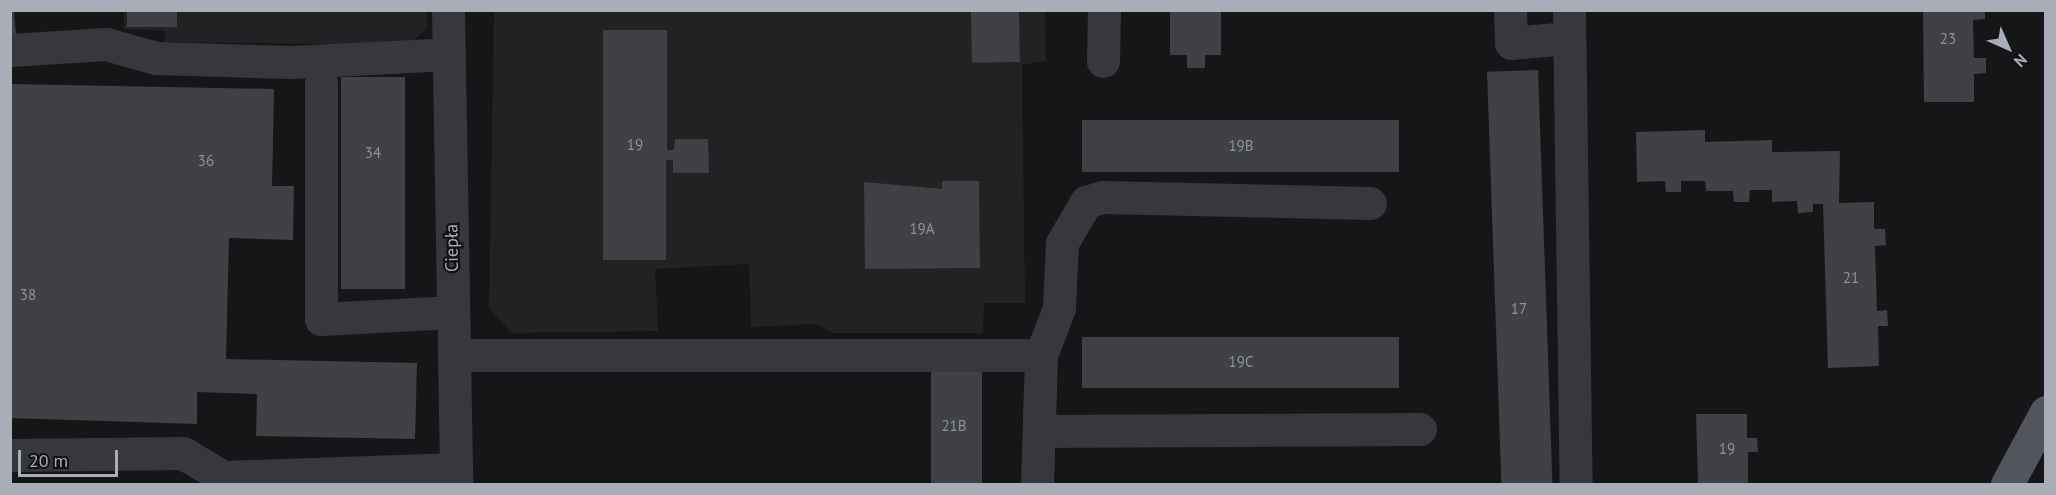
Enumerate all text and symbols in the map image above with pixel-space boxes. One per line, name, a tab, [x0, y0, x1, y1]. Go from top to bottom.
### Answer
north arrow	[1978, 18, 2038, 78]
house number: 23	[1940, 30, 1956, 48]
text: N	[2010, 50, 2032, 72]
house number: 19	[627, 136, 643, 154]
house number: 19B	[1228, 137, 1254, 155]
house number: 34	[365, 144, 381, 162]
house number: 36	[198, 152, 214, 170]
house number: 19A	[909, 220, 935, 238]
street label: Ciepła	[441, 224, 463, 272]
house number: 21	[1843, 269, 1859, 287]
house number: 38	[20, 286, 36, 304]
house number: 17	[1511, 300, 1527, 318]
house number: 19C	[1229, 353, 1253, 371]
house number: 21B	[941, 417, 967, 435]
scale bar	[21, 438, 122, 476]
house number: 19	[1719, 440, 1735, 458]
text: 20 m	[29, 449, 68, 472]

